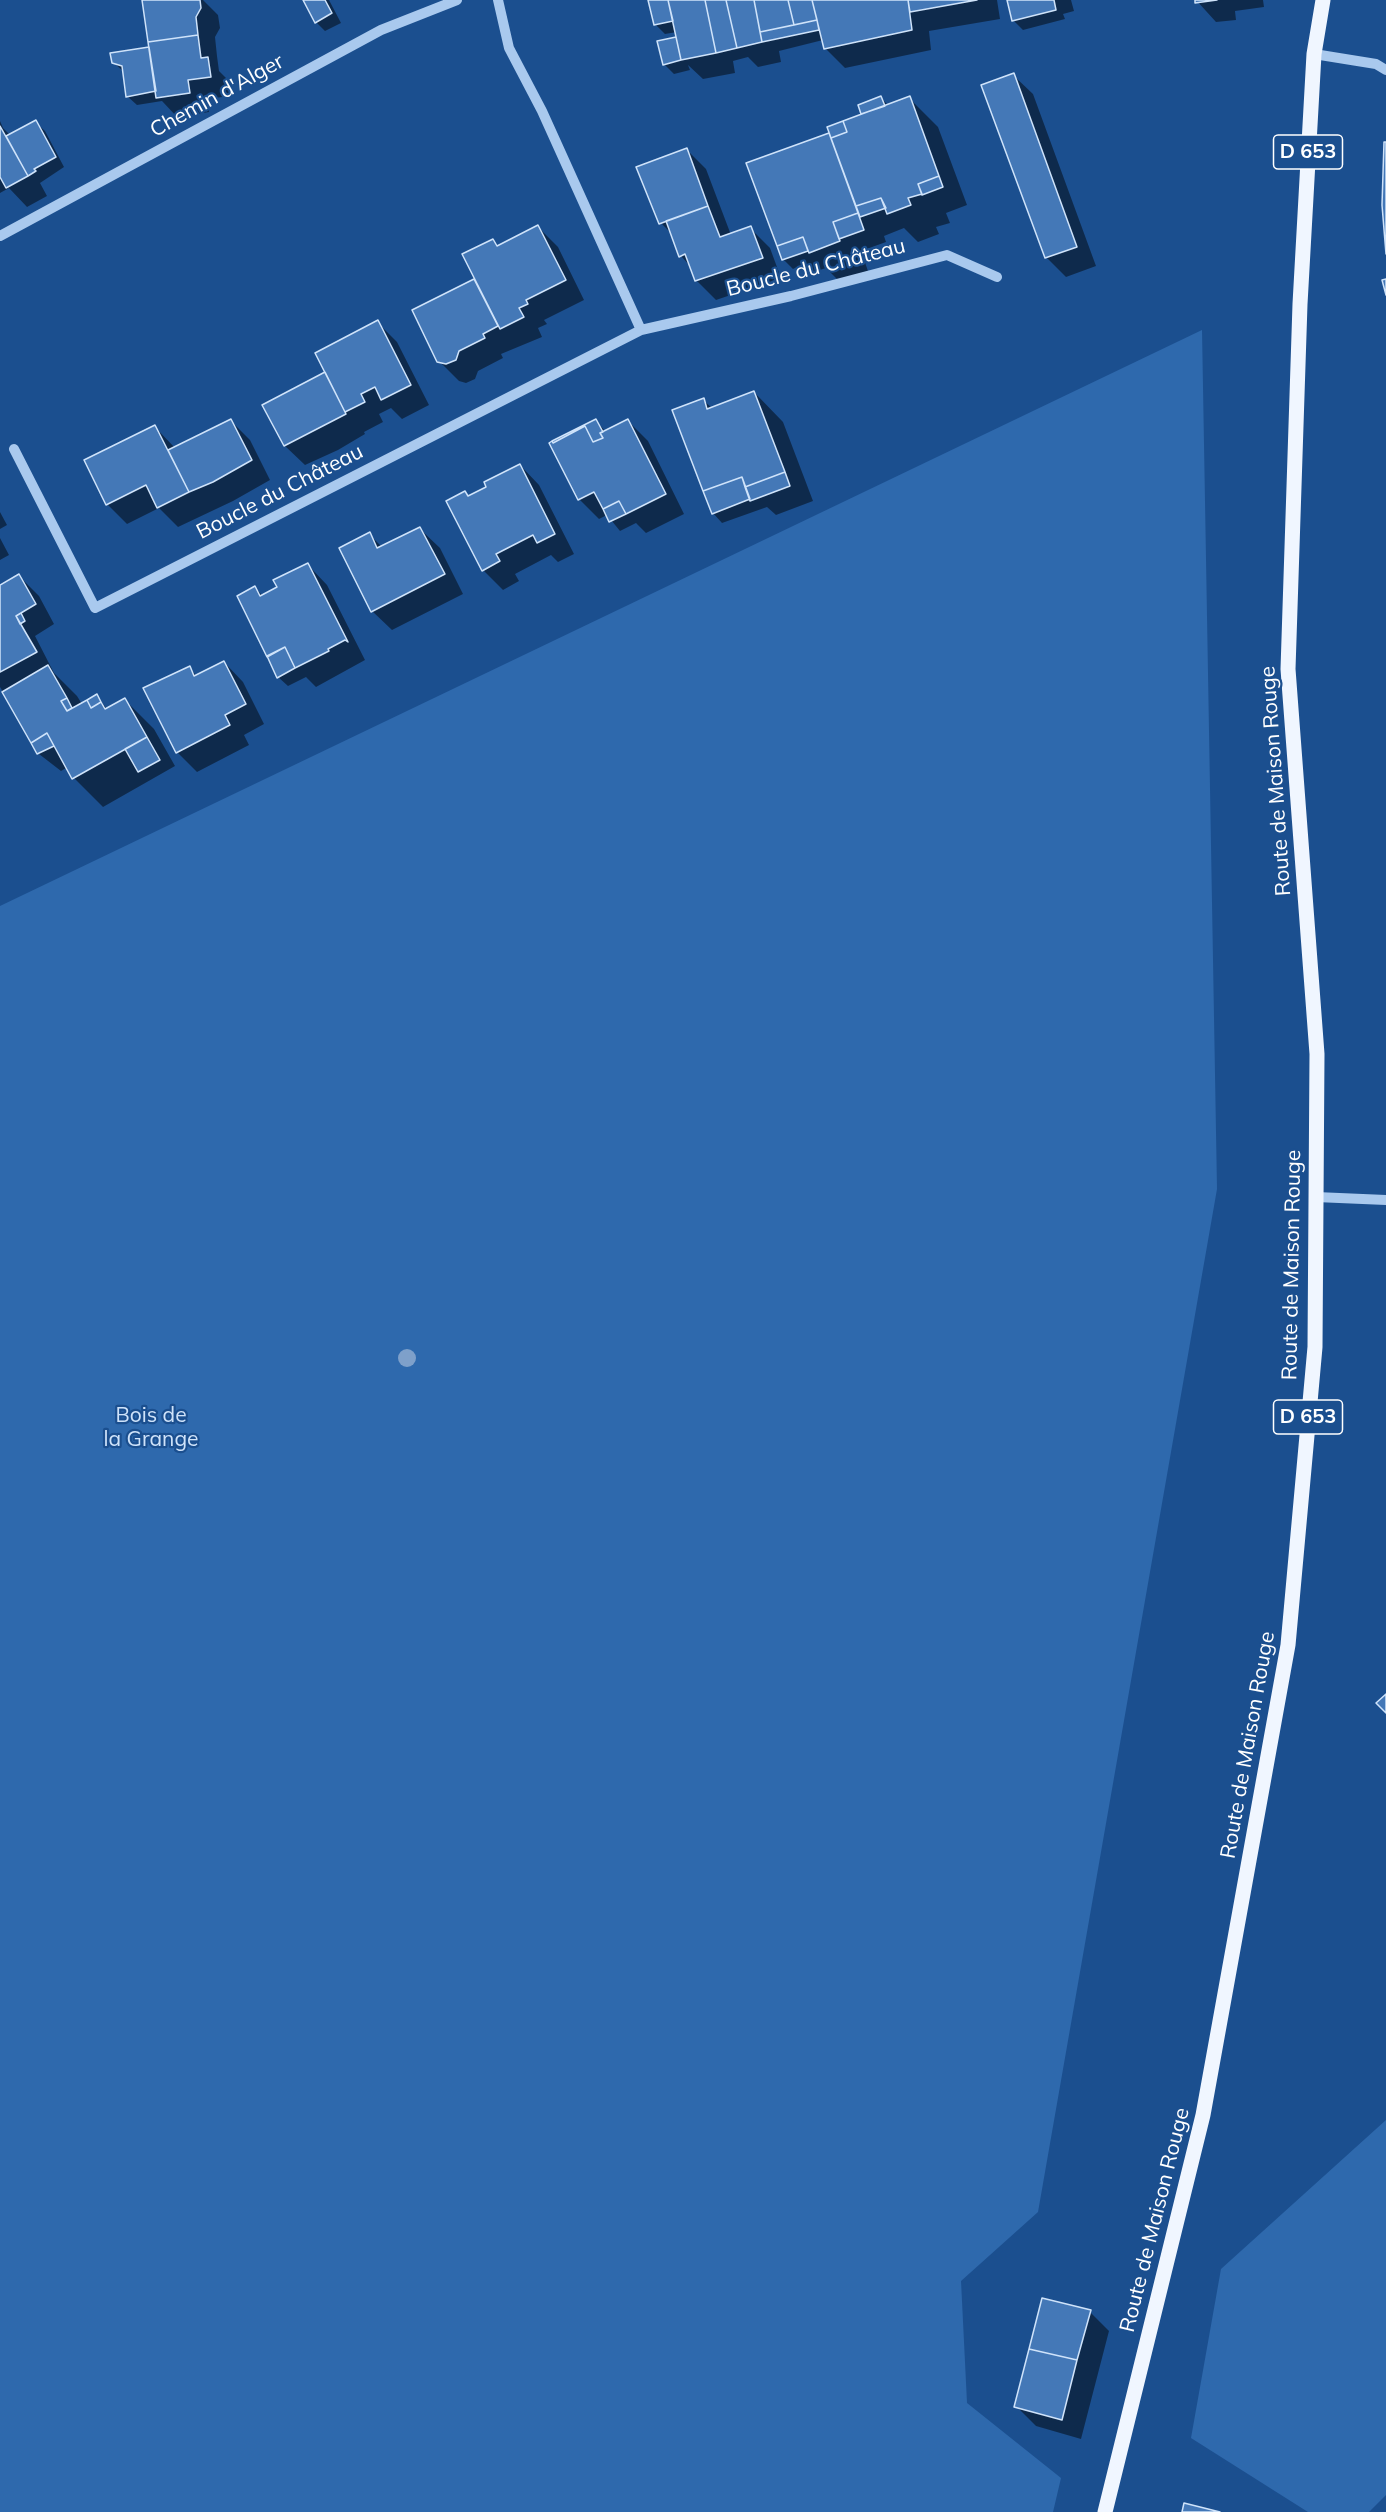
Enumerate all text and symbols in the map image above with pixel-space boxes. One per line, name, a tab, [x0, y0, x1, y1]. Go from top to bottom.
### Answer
street label: Chemin d'Alger	[146, 49, 288, 143]
road number: D 653	[1274, 135, 1342, 169]
street label: Boucle du Château	[724, 234, 908, 302]
street label: Boucle du Château	[193, 439, 367, 545]
street label: Route de Maison Rouge	[1255, 665, 1297, 897]
street label: Route de Maison Rouge	[1277, 1150, 1307, 1380]
road number: D 653	[1274, 1400, 1342, 1434]
park label: Bois de la Grange	[104, 1403, 198, 1453]
street label: Route de Maison Rouge	[1216, 1629, 1280, 1861]
street label: Route de Maison Rouge	[1115, 2105, 1195, 2335]

